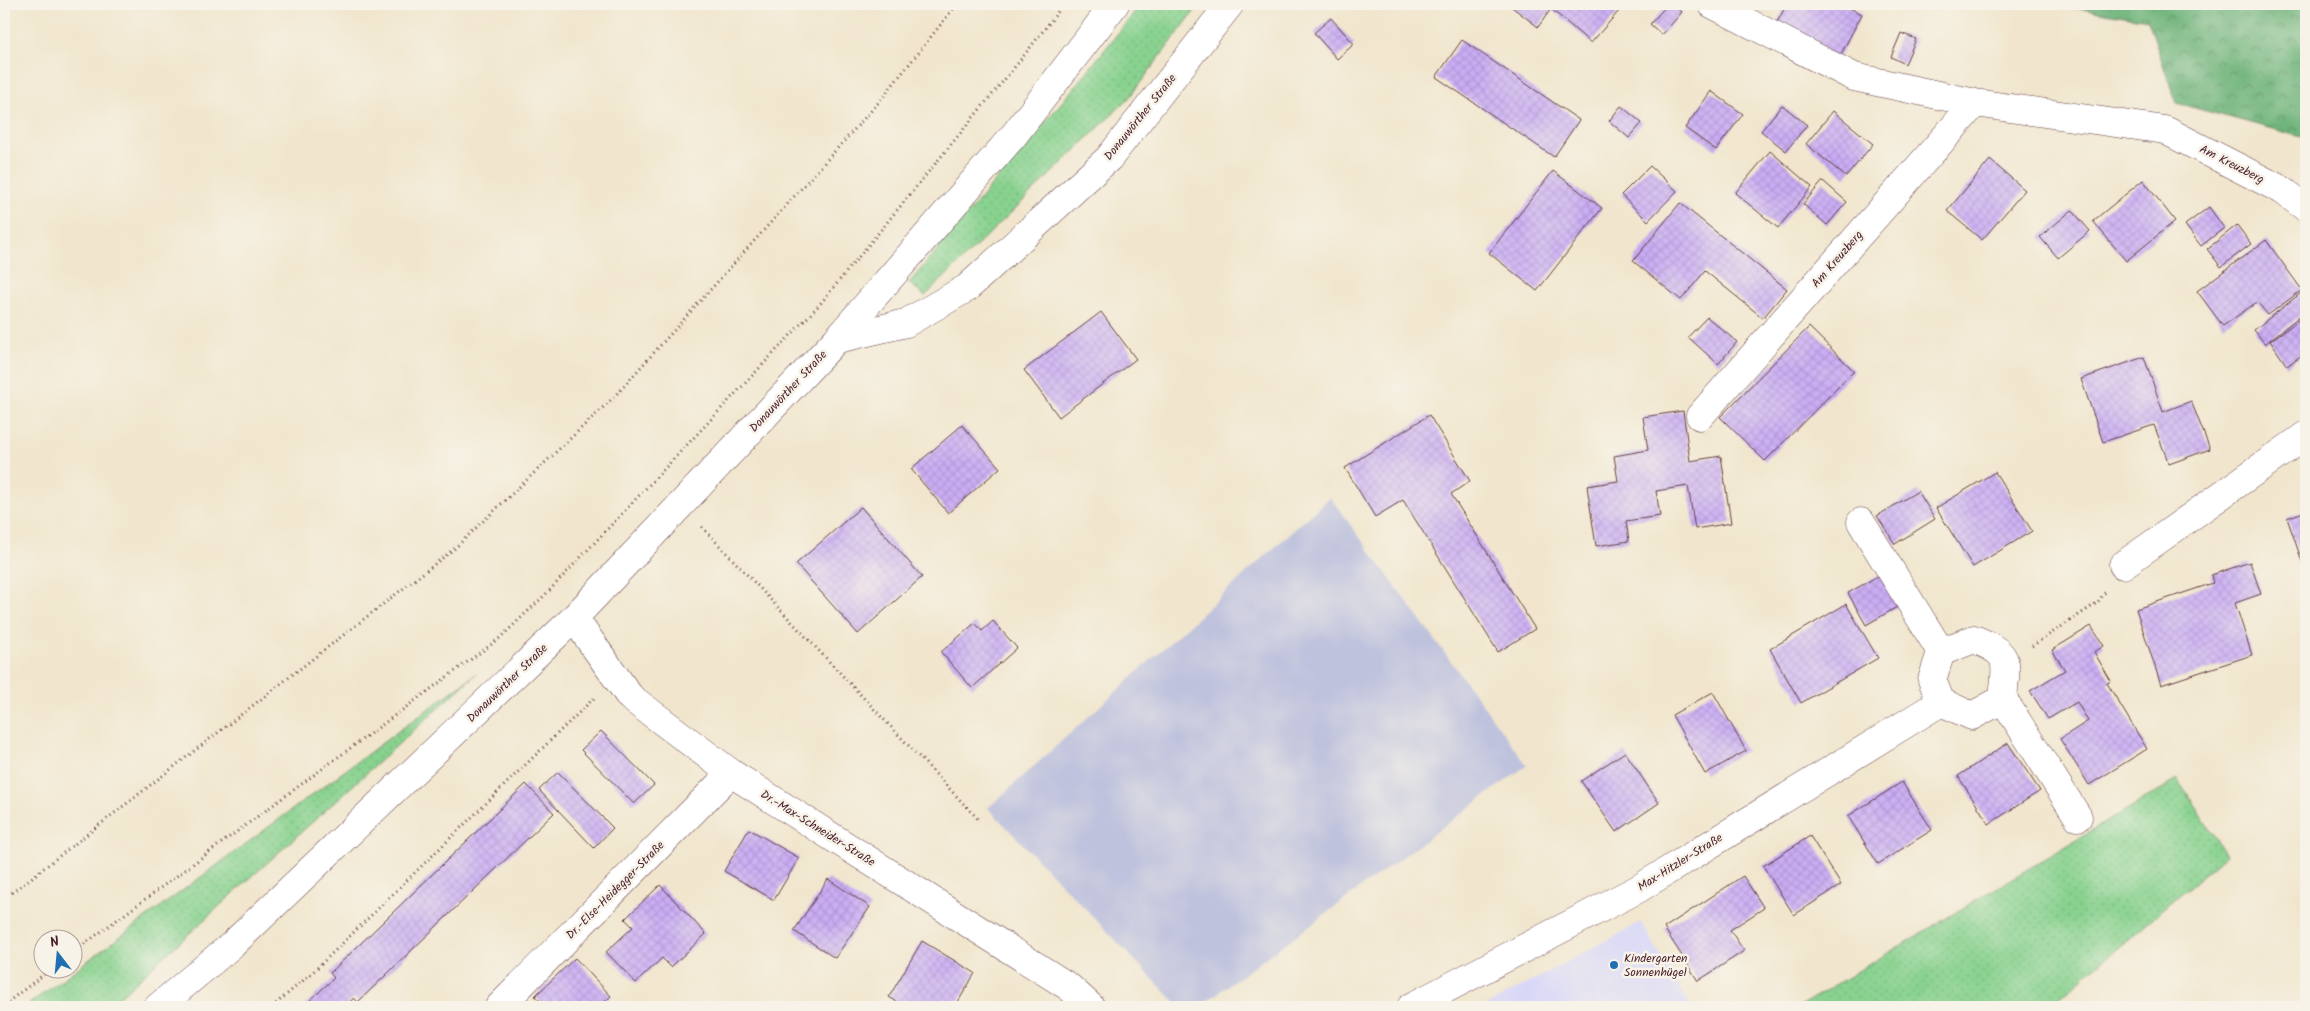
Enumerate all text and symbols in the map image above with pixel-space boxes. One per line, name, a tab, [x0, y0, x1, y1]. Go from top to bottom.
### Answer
street label: Donauwörther Straße	[1099, 69, 1182, 165]
street label: Am Kreuzberg	[2196, 140, 2268, 189]
street label: Am Kreuzberg	[1807, 226, 1868, 292]
street label: Donauwörther Straße	[745, 345, 832, 437]
street label: Donauwörther Straße	[462, 639, 553, 727]
street label: Dr.-Max-Schneider-Straße	[757, 785, 879, 872]
street label: Max-Hitzler-Straße	[1634, 828, 1727, 896]
street label: Dr.-Else-Heidegger-Straße	[562, 836, 670, 944]
north arrow	[32, 928, 82, 978]
text: N	[47, 931, 62, 954]
place label: Kindergarten Sonnenhügel	[1624, 949, 1687, 982]
marker: Kindergarten Sonnenhügel	[1608, 959, 1620, 971]

